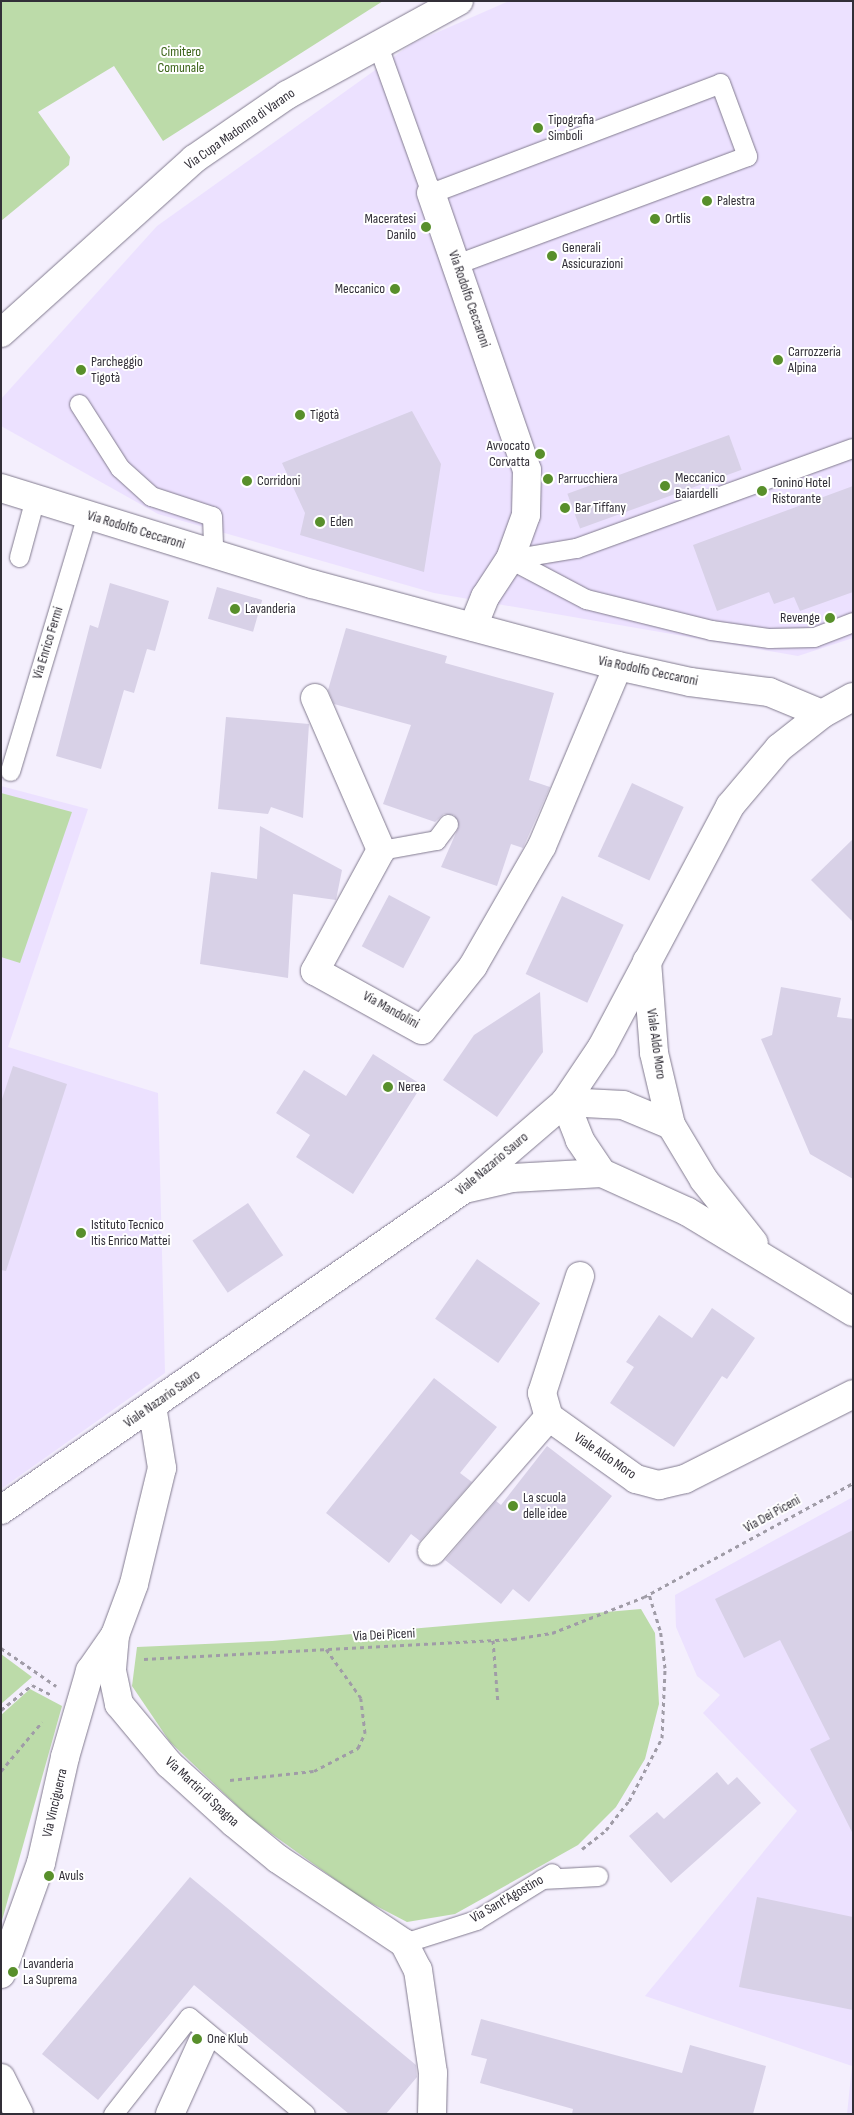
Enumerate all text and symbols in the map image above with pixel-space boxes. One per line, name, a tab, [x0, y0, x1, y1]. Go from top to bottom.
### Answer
park label: Cimitero Comunale	[158, 44, 204, 76]
street label: Via Cupa Madonna di Varano	[182, 85, 298, 173]
place label: Tipografia Simboli	[548, 112, 594, 144]
marker: Tipografia Simboli	[532, 122, 544, 134]
place label: Palestra	[717, 193, 755, 209]
marker: Palestra	[701, 195, 713, 207]
place label: Maceratesi Danilo	[365, 211, 416, 243]
place label: Ortlis	[665, 211, 691, 227]
marker: Ortlis	[649, 213, 661, 225]
marker: Maceratesi Danilo	[420, 221, 432, 233]
place label: Generali Assicurazioni	[562, 240, 623, 272]
street label: Via Rodolfo Ceccaroni	[445, 248, 493, 350]
marker: Generali Assicurazioni	[546, 250, 558, 262]
place label: Meccanico	[335, 281, 385, 297]
marker: Meccanico	[389, 283, 401, 295]
place label: Carrozzeria Alpina	[788, 344, 841, 377]
place label: Parcheggio Tigotà	[91, 354, 143, 387]
marker: Carrozzeria Alpina	[772, 354, 784, 366]
marker: Parcheggio Tigotà	[75, 364, 87, 376]
place label: Tigotà	[310, 407, 339, 423]
marker: Tigotà	[294, 409, 306, 421]
place label: Avvocato Corvatta	[487, 438, 530, 471]
marker: Avvocato Corvatta	[534, 448, 546, 460]
place label: Meccanico Baiardelli	[675, 470, 725, 502]
place label: Parrucchiera	[558, 471, 618, 487]
place label: Corridoni	[257, 473, 300, 489]
marker: Parrucchiera	[542, 473, 554, 485]
marker: Corridoni	[241, 475, 253, 487]
place label: Tonino Hotel Ristorante	[772, 475, 831, 508]
marker: Meccanico Baiardelli	[659, 480, 671, 492]
marker: Tonino Hotel Ristorante	[756, 485, 768, 497]
place label: Bar Tiffany	[575, 500, 626, 516]
marker: Bar Tiffany	[559, 502, 571, 514]
street label: Via Rodolfo Ceccaroni	[85, 507, 187, 553]
place label: Eden	[330, 514, 353, 530]
marker: Eden	[314, 516, 326, 528]
place label: Lavanderia	[245, 601, 296, 617]
marker: Lavanderia	[229, 603, 241, 615]
street label: Via Enrico Fermi	[29, 605, 67, 681]
place label: Revenge	[780, 610, 820, 626]
marker: Revenge	[824, 612, 836, 624]
street label: Via Rodolfo Ceccaroni	[597, 652, 699, 690]
street label: Via Mandolini	[360, 988, 422, 1032]
street label: Viale Aldo Moro	[643, 1008, 669, 1080]
place label: Nerea	[398, 1079, 426, 1095]
marker: Nerea	[382, 1081, 394, 1093]
street label: Viale Nazario Sauro	[452, 1129, 532, 1199]
place label: Istituto Tecnico Itis Enrico Mattei	[91, 1217, 170, 1250]
marker: Istituto Tecnico Itis Enrico Mattei	[75, 1227, 87, 1239]
street label: Viale Nazario Sauro	[121, 1367, 203, 1431]
street label: Viale Aldo Moro	[571, 1429, 639, 1483]
place label: La scuola delle idee	[523, 1490, 567, 1522]
street label: Via Dei Piceni	[741, 1492, 803, 1536]
marker: La scuola delle idee	[507, 1500, 519, 1512]
street label: Via Dei Piceni	[353, 1625, 415, 1645]
street label: Via Martiri di Spagna	[162, 1753, 242, 1831]
street label: Via Vinciguerra	[39, 1767, 71, 1839]
place label: Avuls	[59, 1868, 84, 1884]
marker: Avuls	[43, 1870, 55, 1882]
street label: Via Sant'Agostino	[467, 1871, 547, 1927]
place label: Lavanderia La Suprema	[23, 1956, 77, 1988]
marker: Lavanderia La Suprema	[7, 1966, 19, 1978]
place label: One Klub	[207, 2031, 248, 2047]
marker: One Klub	[191, 2033, 203, 2045]

